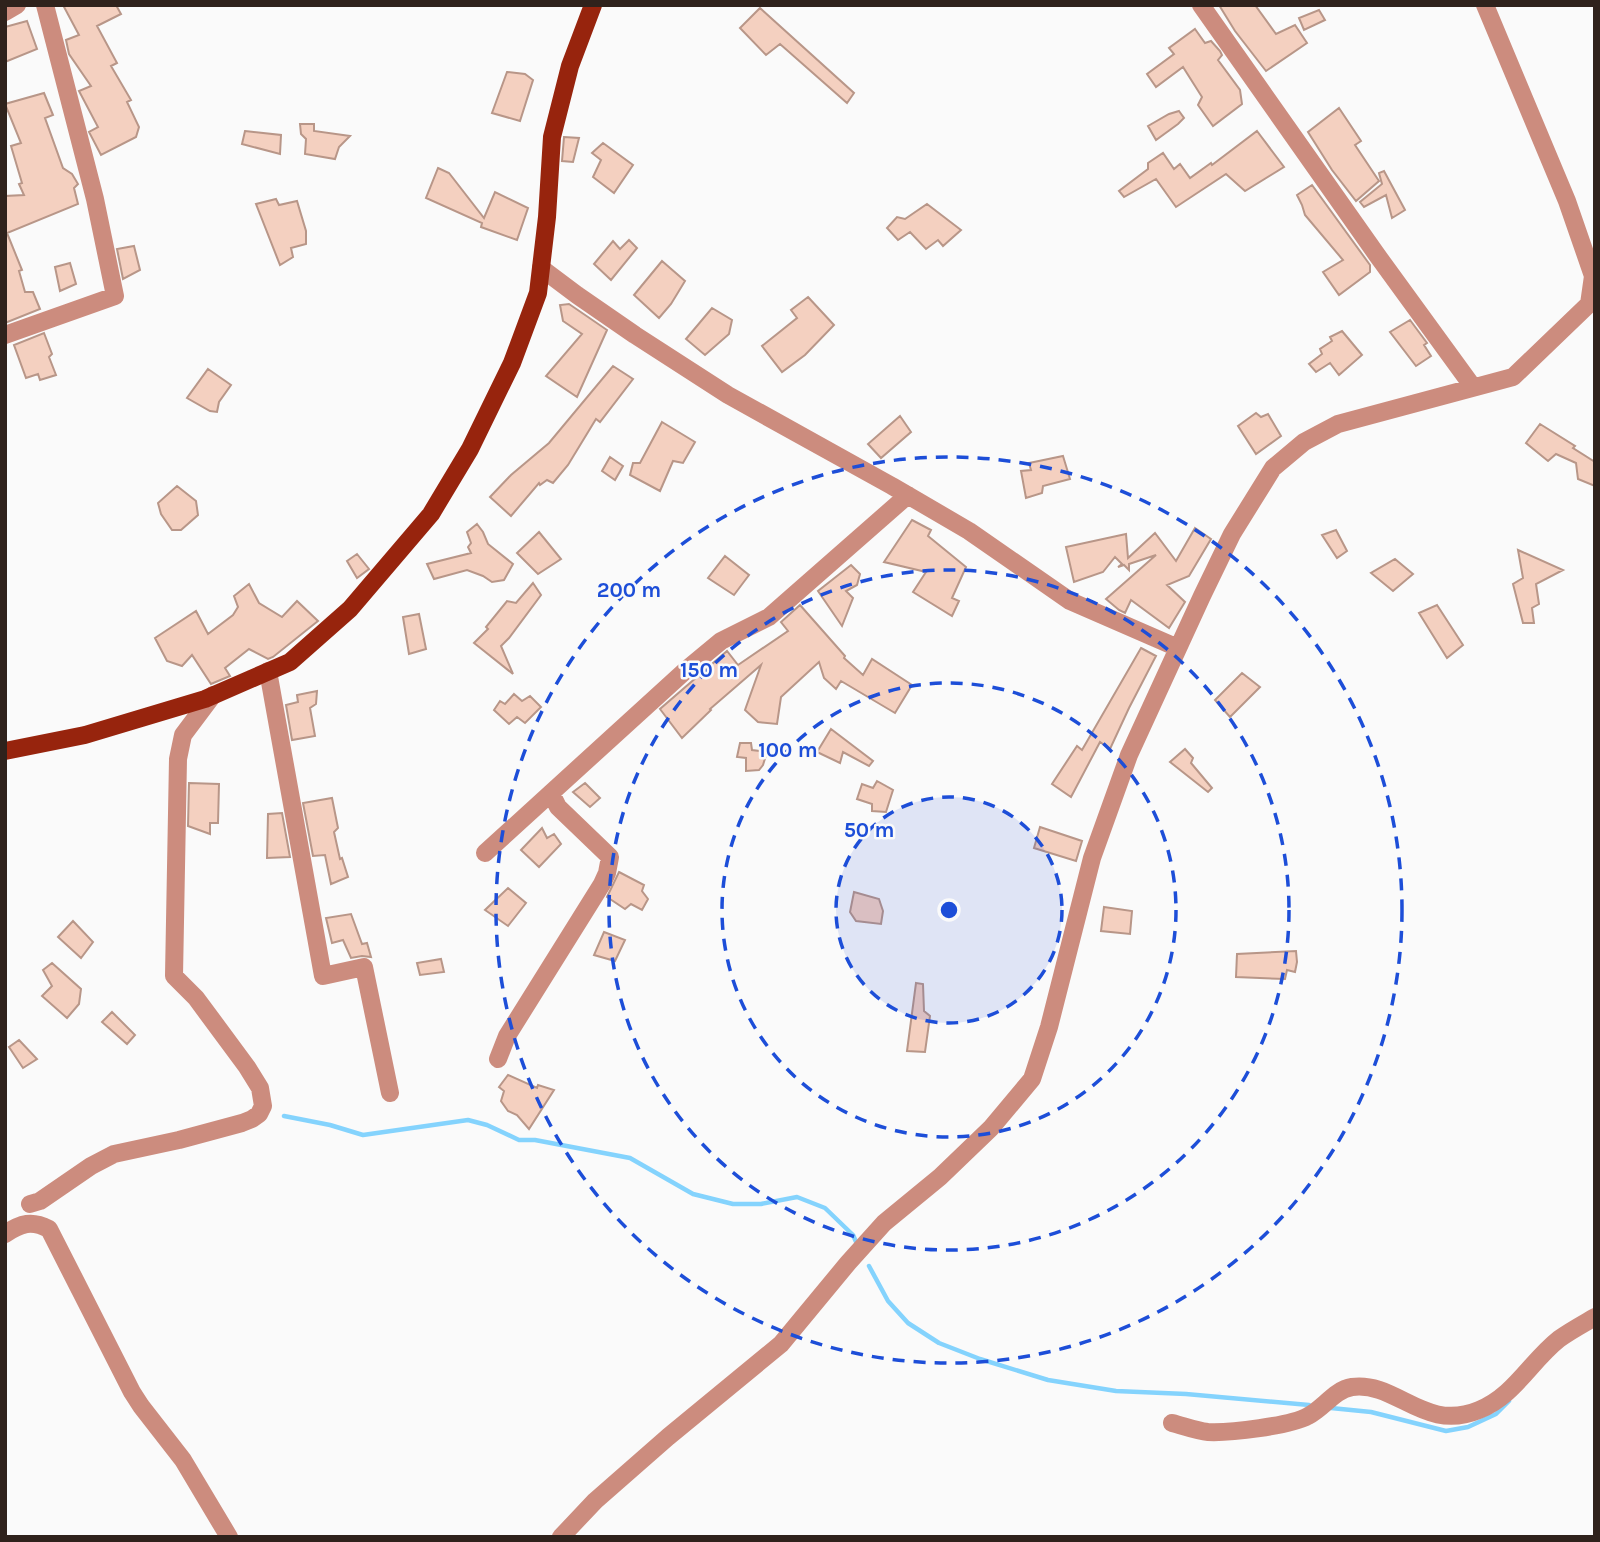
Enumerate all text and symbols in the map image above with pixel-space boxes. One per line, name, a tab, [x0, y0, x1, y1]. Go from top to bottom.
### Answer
text: 200 m	[597, 578, 661, 602]
text: 150 m	[680, 658, 738, 682]
text: 100 m	[758, 738, 818, 762]
text: 50 m	[844, 818, 894, 842]
centre of rings	[937, 898, 961, 922]

